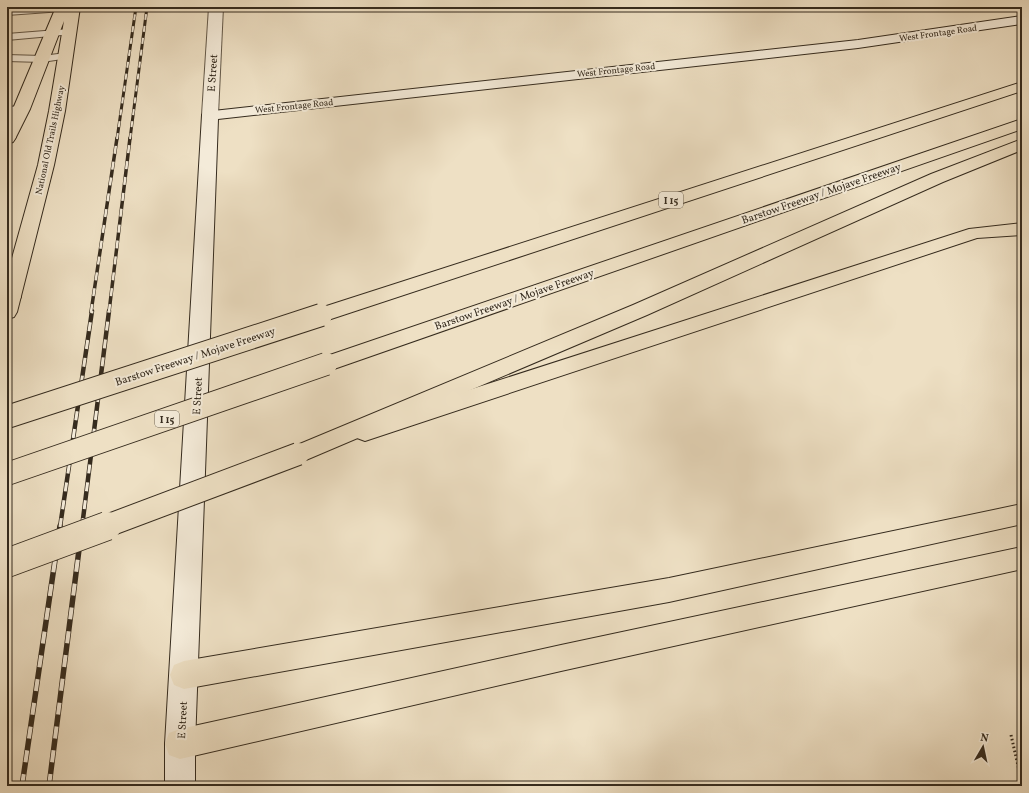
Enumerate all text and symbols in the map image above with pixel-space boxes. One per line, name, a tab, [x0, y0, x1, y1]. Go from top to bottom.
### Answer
street label: West Frontage Road	[898, 22, 978, 45]
street label: E Street	[205, 54, 222, 92]
street label: West Frontage Road	[576, 60, 656, 81]
street label: National Old Trails Highway	[33, 84, 68, 196]
street label: West Frontage Road	[254, 96, 334, 117]
street label: Barstow Freeway / Mojave Freeway	[740, 160, 903, 229]
road number: I 15	[659, 192, 683, 208]
street label: Barstow Freeway / Mojave Freeway	[433, 266, 596, 335]
street label: Barstow Freeway / Mojave Freeway	[113, 324, 278, 390]
street label: E Street	[190, 377, 207, 415]
road number: I 15	[155, 411, 179, 427]
street label: E Street	[175, 701, 192, 739]
north arrow	[963, 727, 1003, 767]
text: N	[979, 731, 989, 747]

